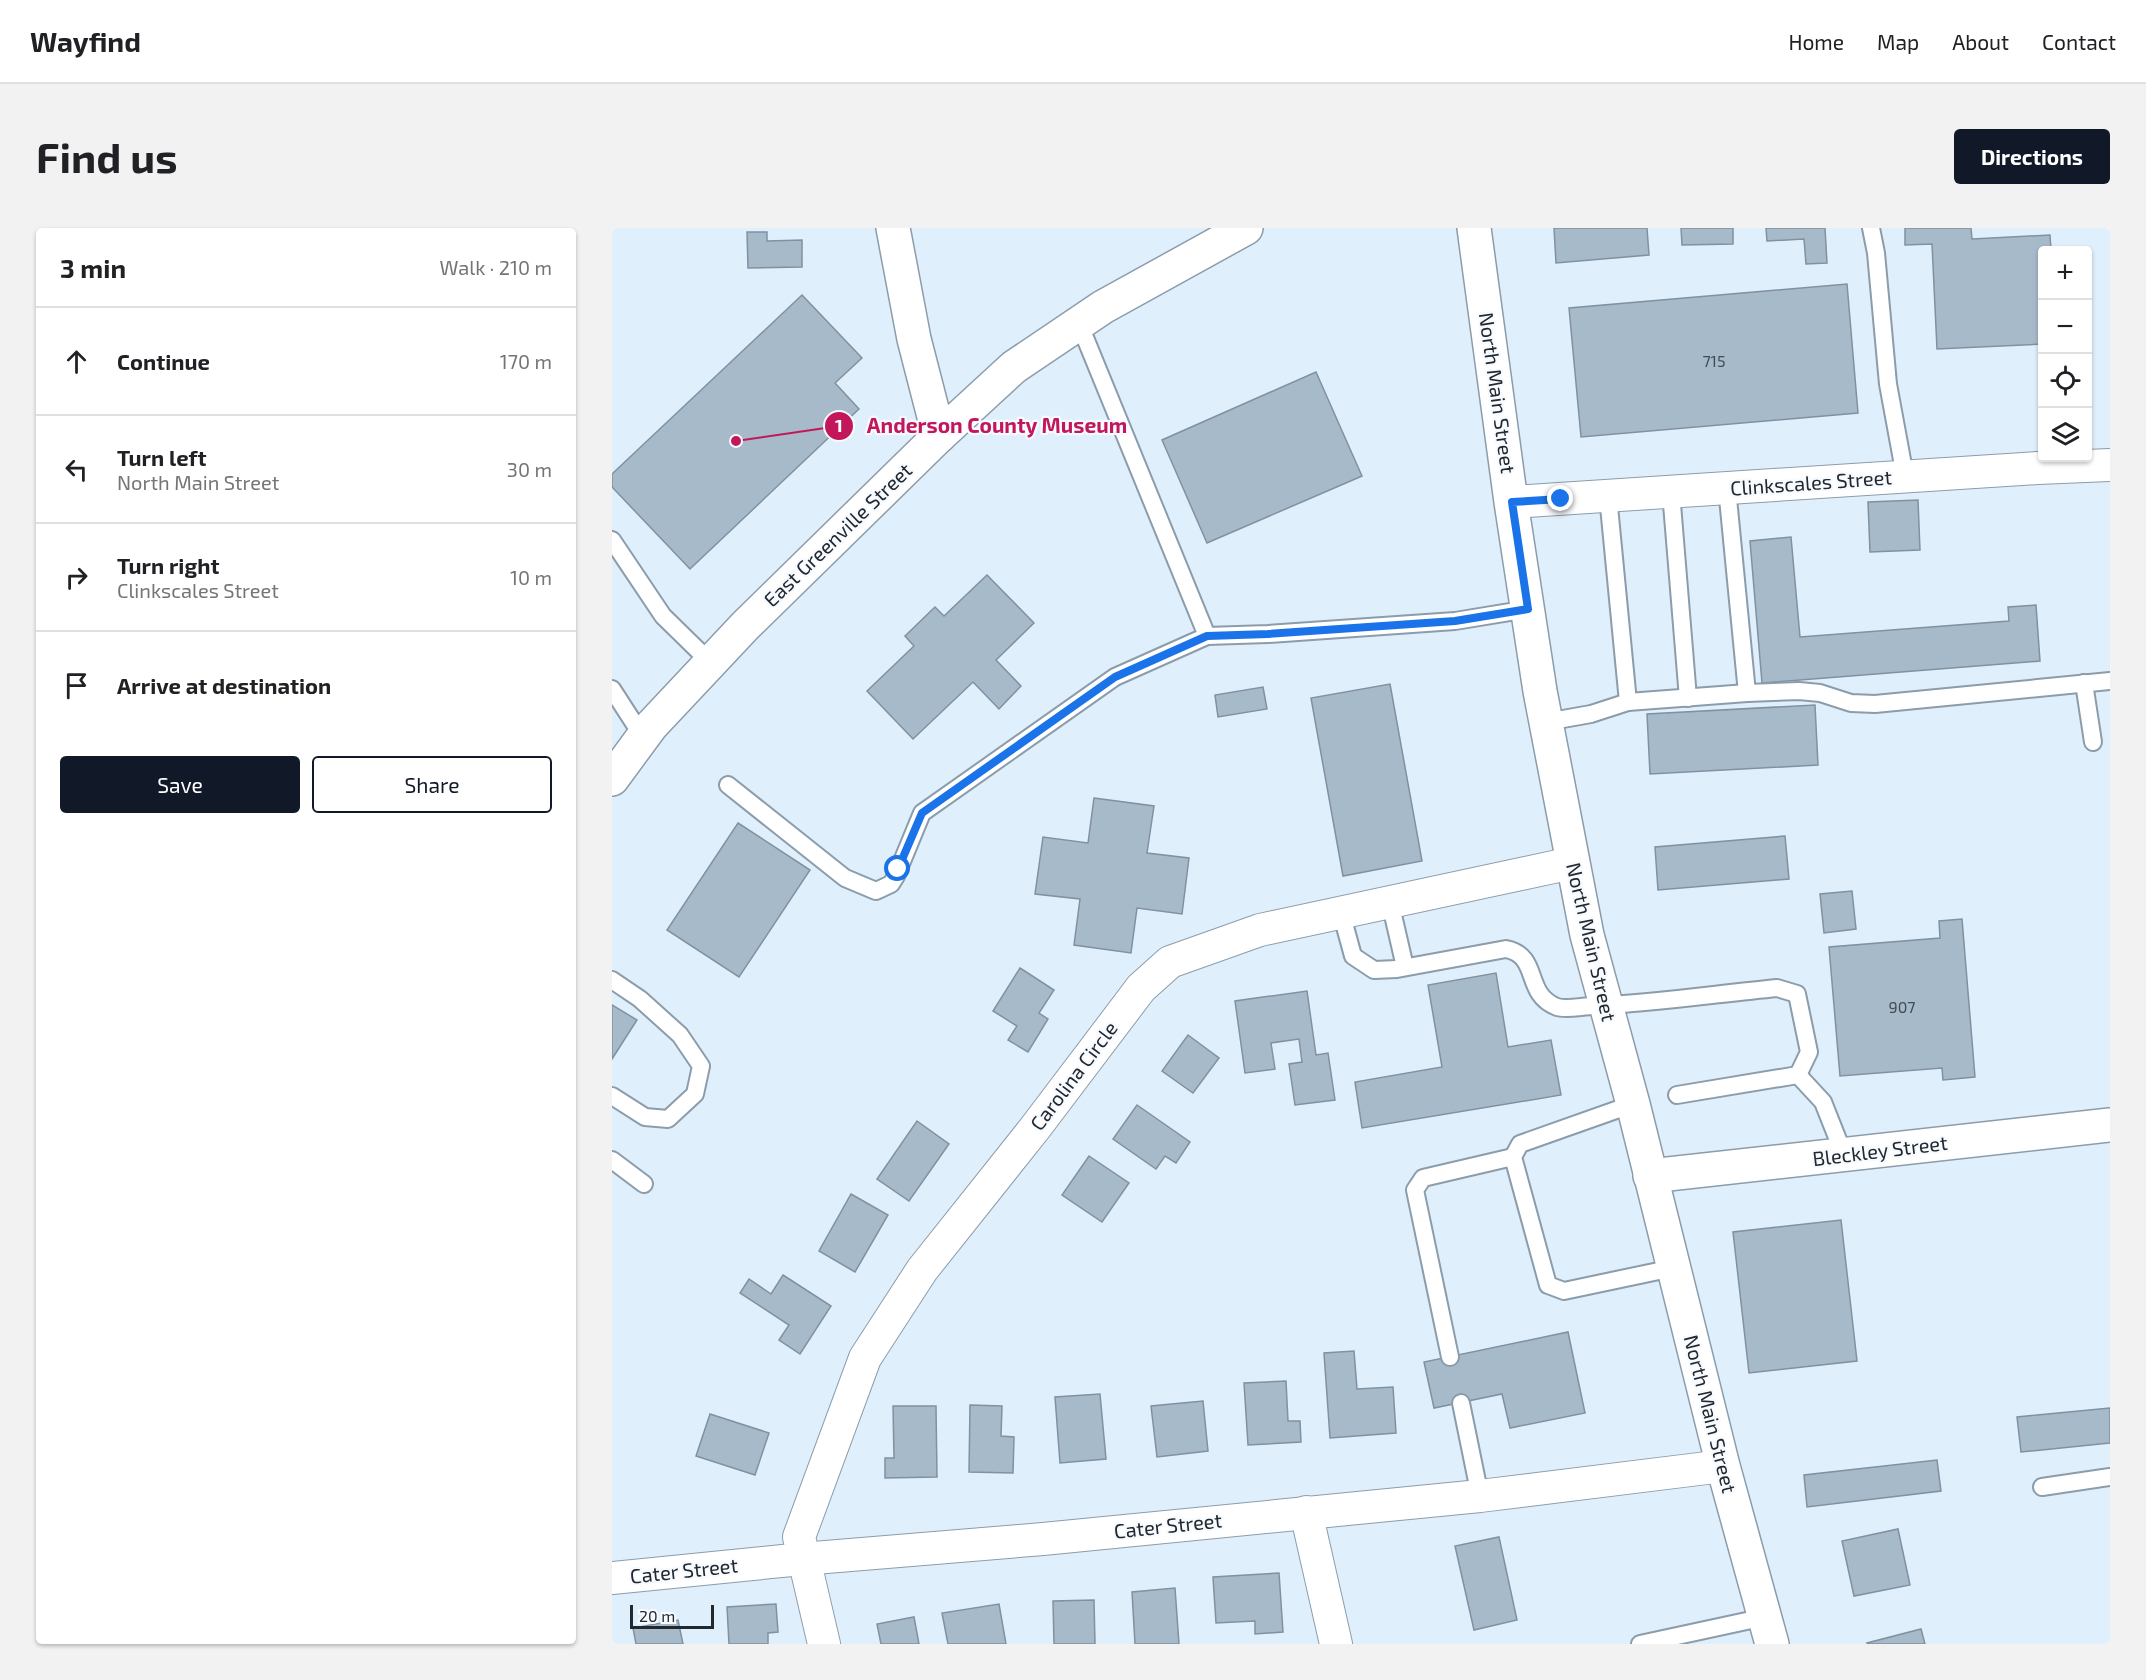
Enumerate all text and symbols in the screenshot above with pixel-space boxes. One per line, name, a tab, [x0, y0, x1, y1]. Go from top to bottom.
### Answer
text: Wayfind	[30, 24, 141, 58]
text: Home	[1788, 29, 1844, 54]
text: Map	[1877, 29, 1919, 54]
text: About	[1952, 29, 2009, 54]
text: Contact	[2042, 29, 2116, 54]
button: Directions	[1954, 129, 2110, 184]
text: Find us	[36, 131, 178, 181]
map controls	[2038, 246, 2092, 462]
button: +	[2038, 246, 2092, 300]
text: 3 min	[60, 252, 126, 283]
text: Walk · 210 m	[440, 255, 552, 279]
button: −	[2038, 300, 2092, 354]
street label: North Main Street	[1475, 311, 1521, 475]
icon: ahead	[60, 345, 93, 378]
text: Continue	[117, 348, 210, 374]
text: 170 m	[500, 349, 552, 373]
house number: 715	[1702, 351, 1726, 370]
button: locate	[2038, 354, 2092, 408]
callout: Anderson County Museum	[824, 407, 1139, 446]
button: layers	[2038, 408, 2092, 462]
text: Anderson County Museum	[867, 412, 1127, 438]
text: 1	[835, 414, 843, 436]
text: Turn left	[117, 444, 206, 470]
icon: left	[60, 453, 93, 486]
text: 30 m	[507, 457, 552, 481]
street label: East Greenville Street	[758, 457, 916, 611]
street label: Clinkscales Street	[1729, 464, 1893, 500]
text: North Main Street	[117, 470, 279, 494]
route end	[1547, 485, 1573, 511]
text: Turn right	[117, 552, 219, 578]
icon: right	[60, 561, 93, 594]
text: 10 m	[510, 565, 552, 589]
text: Clinkscales Street	[117, 578, 279, 602]
icon: arrive	[60, 669, 93, 702]
text: Arrive at destination	[117, 672, 331, 698]
button: Save	[60, 756, 300, 813]
button: Share	[312, 756, 552, 813]
route start	[884, 855, 910, 881]
street label: North Main Street	[1562, 860, 1622, 1024]
house number: 907	[1889, 997, 1916, 1016]
street label: Carolina Circle	[1024, 1016, 1122, 1135]
street label: Bleckley Street	[1811, 1130, 1949, 1170]
street label: North Main Street	[1680, 1332, 1742, 1496]
street label: Cater Street	[1113, 1507, 1223, 1543]
street label: Cater Street	[629, 1552, 739, 1588]
scale bar	[630, 1602, 714, 1630]
text: 20 m	[639, 1606, 675, 1625]

